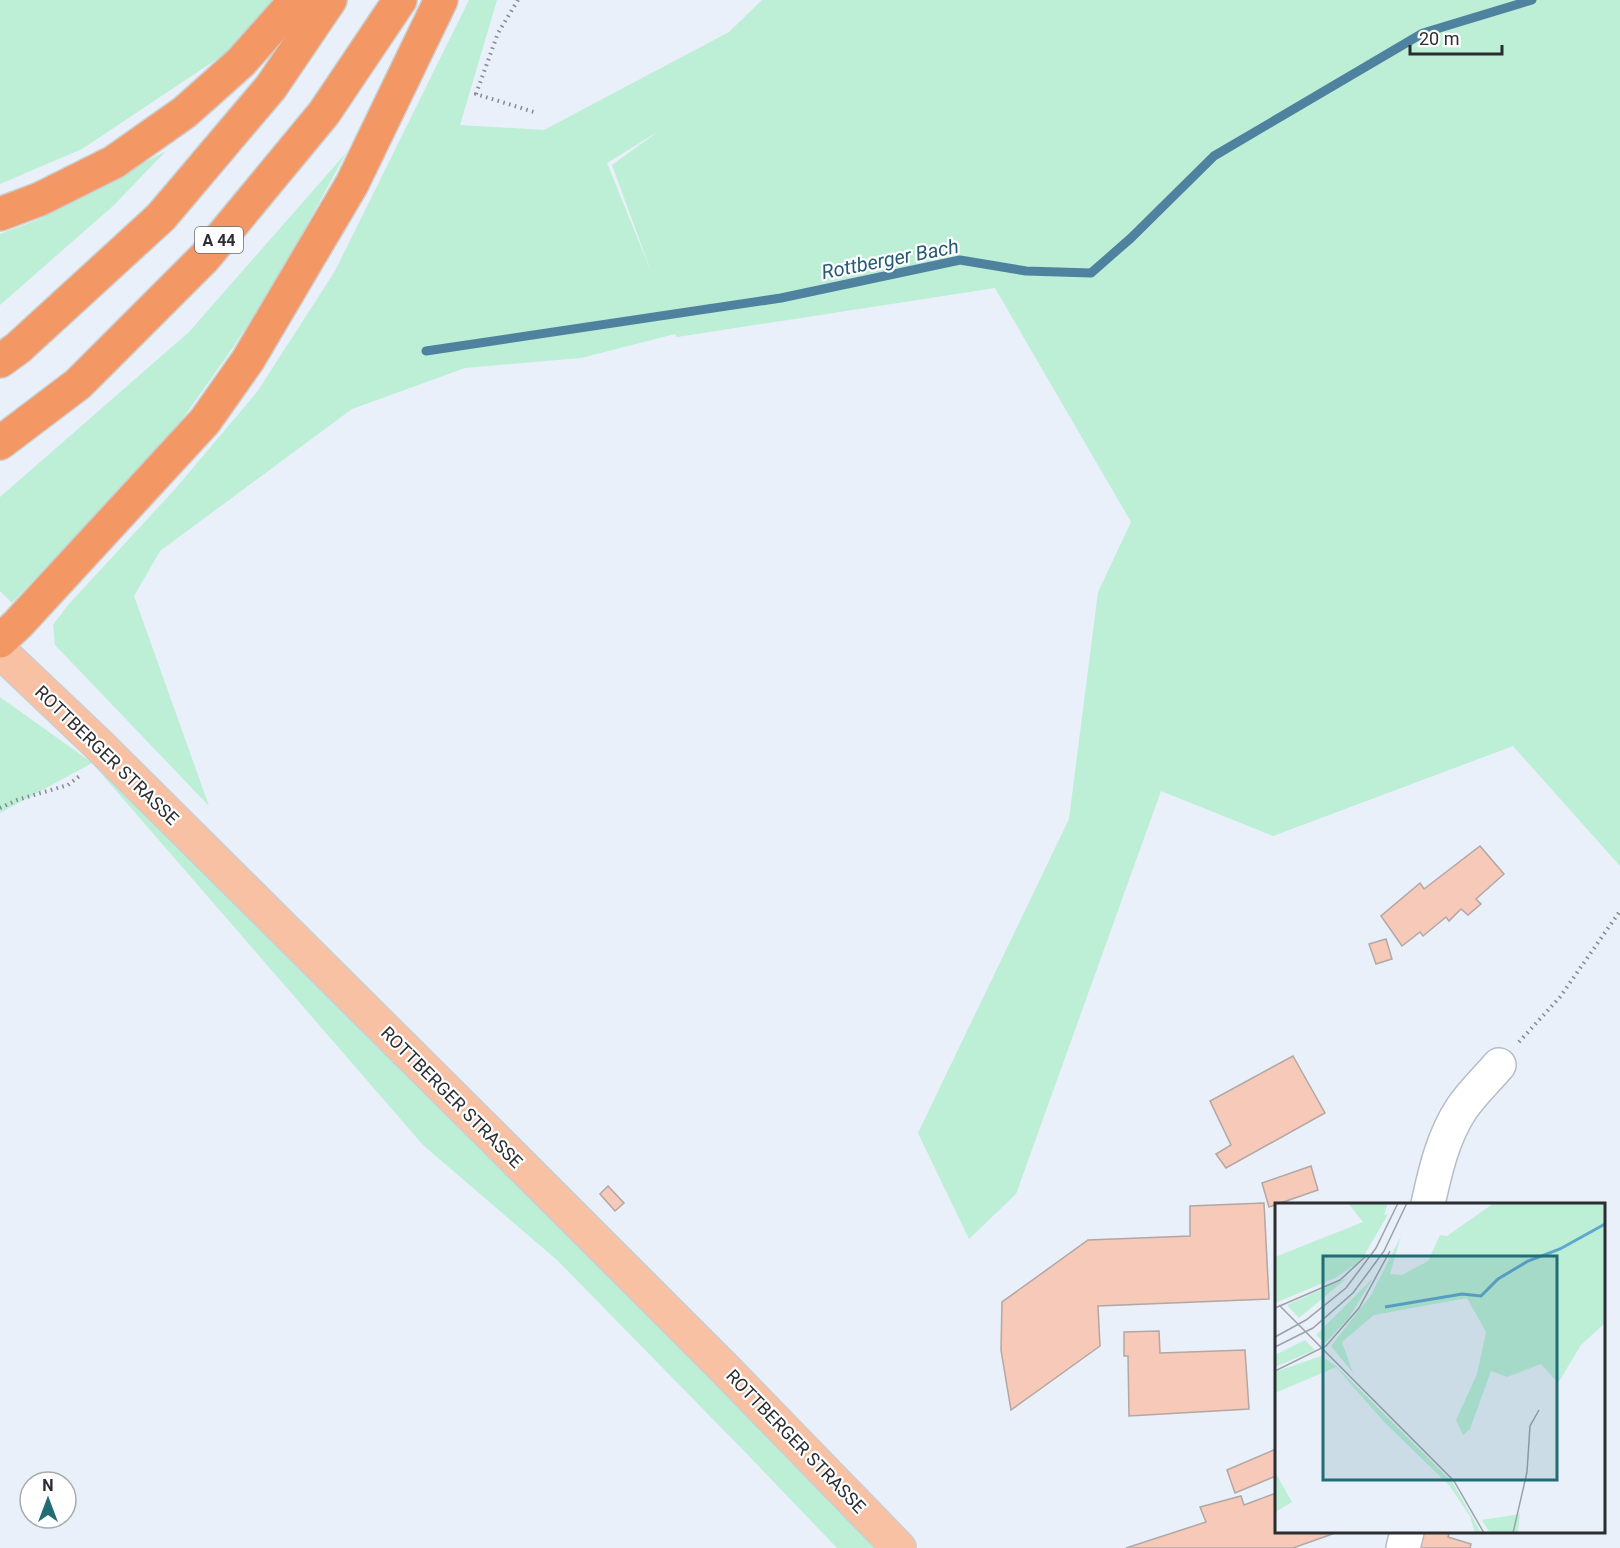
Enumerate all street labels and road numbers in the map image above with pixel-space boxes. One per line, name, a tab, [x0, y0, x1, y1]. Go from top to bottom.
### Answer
road number: A 44	[195, 227, 243, 253]
street label: ROTTBERGER STRASSE	[31, 681, 183, 829]
street label: ROTTBERGER STRASSE	[377, 1022, 527, 1172]
street label: ROTTBERGER STRASSE	[722, 1365, 870, 1517]

